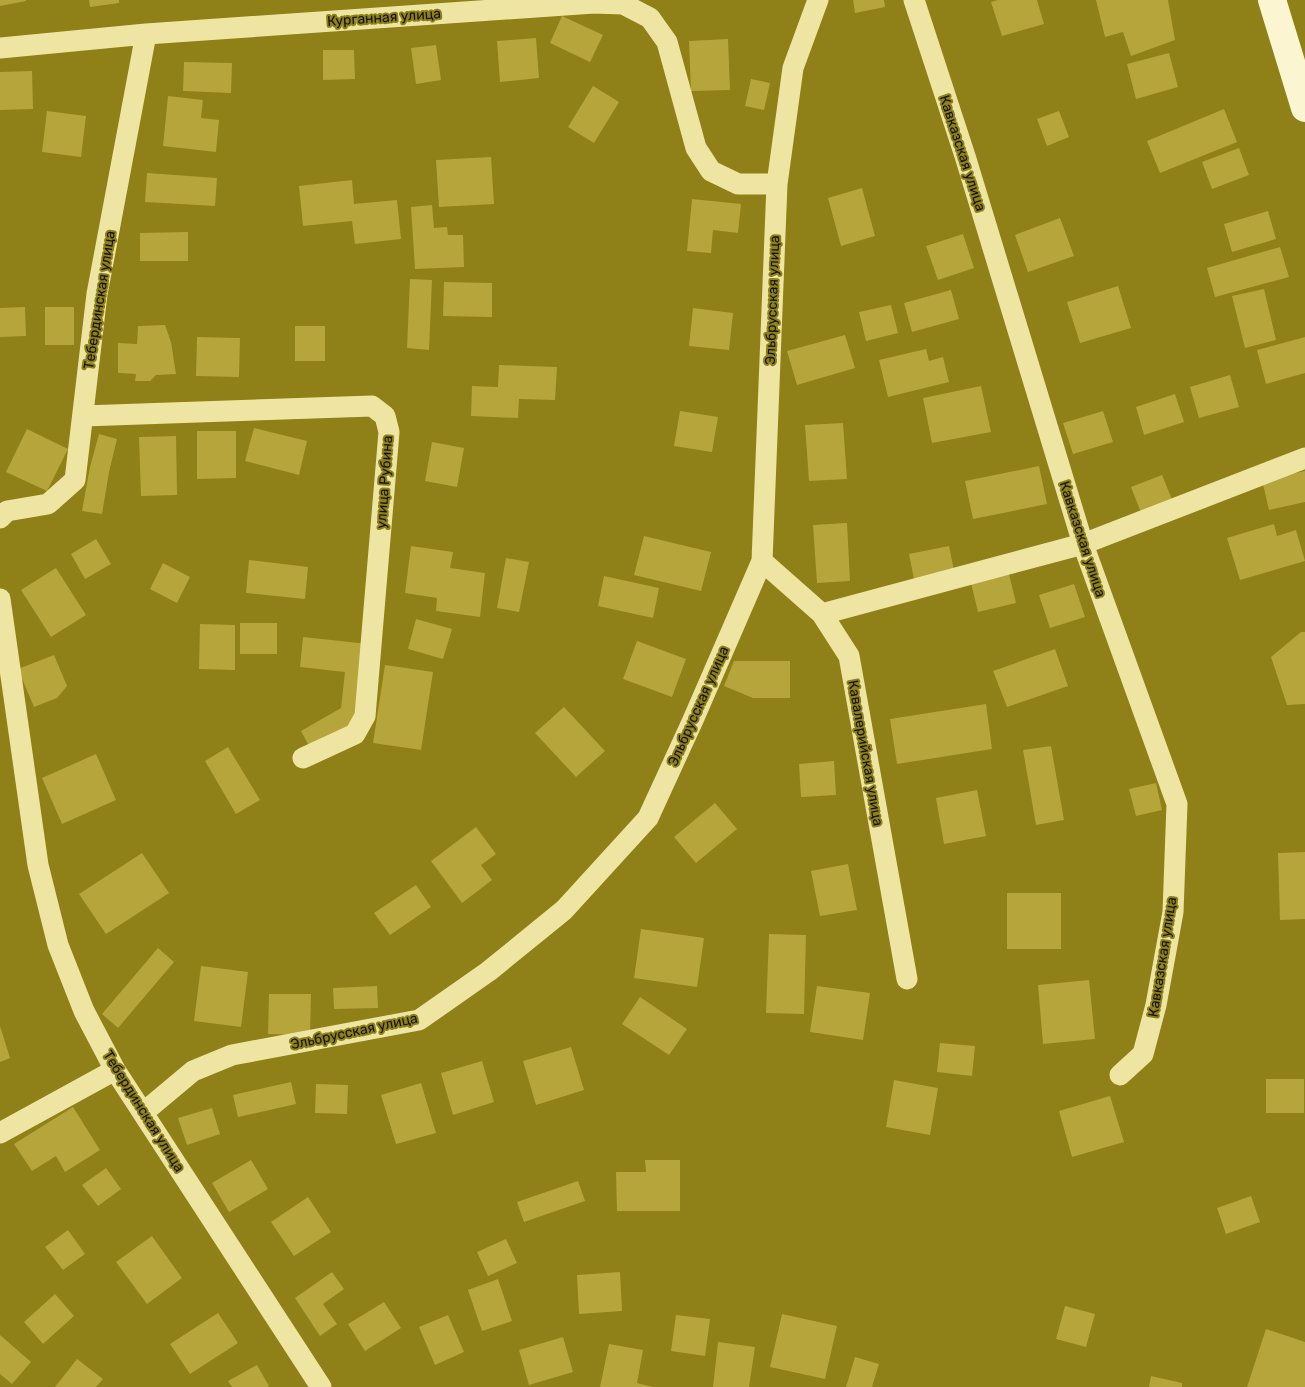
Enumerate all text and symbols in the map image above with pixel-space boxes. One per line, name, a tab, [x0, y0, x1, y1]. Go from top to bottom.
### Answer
street label: Курганная улица	[327, 5, 442, 30]
street label: Кавказская улица	[936, 93, 989, 213]
street label: Тебердинская улица	[80, 230, 119, 371]
street label: Эльбрусская улица	[762, 235, 783, 365]
street label: улица Рубина	[373, 435, 396, 529]
street label: Кавказская улица	[1056, 479, 1109, 599]
street label: Эльбрусская улица	[664, 644, 733, 769]
street label: Кавалерийская улица	[844, 679, 887, 827]
street label: Кавказская улица	[1145, 896, 1180, 1018]
street label: Эльбрусская улица	[289, 1010, 419, 1053]
street label: Тебердинская улица	[99, 1047, 188, 1175]

